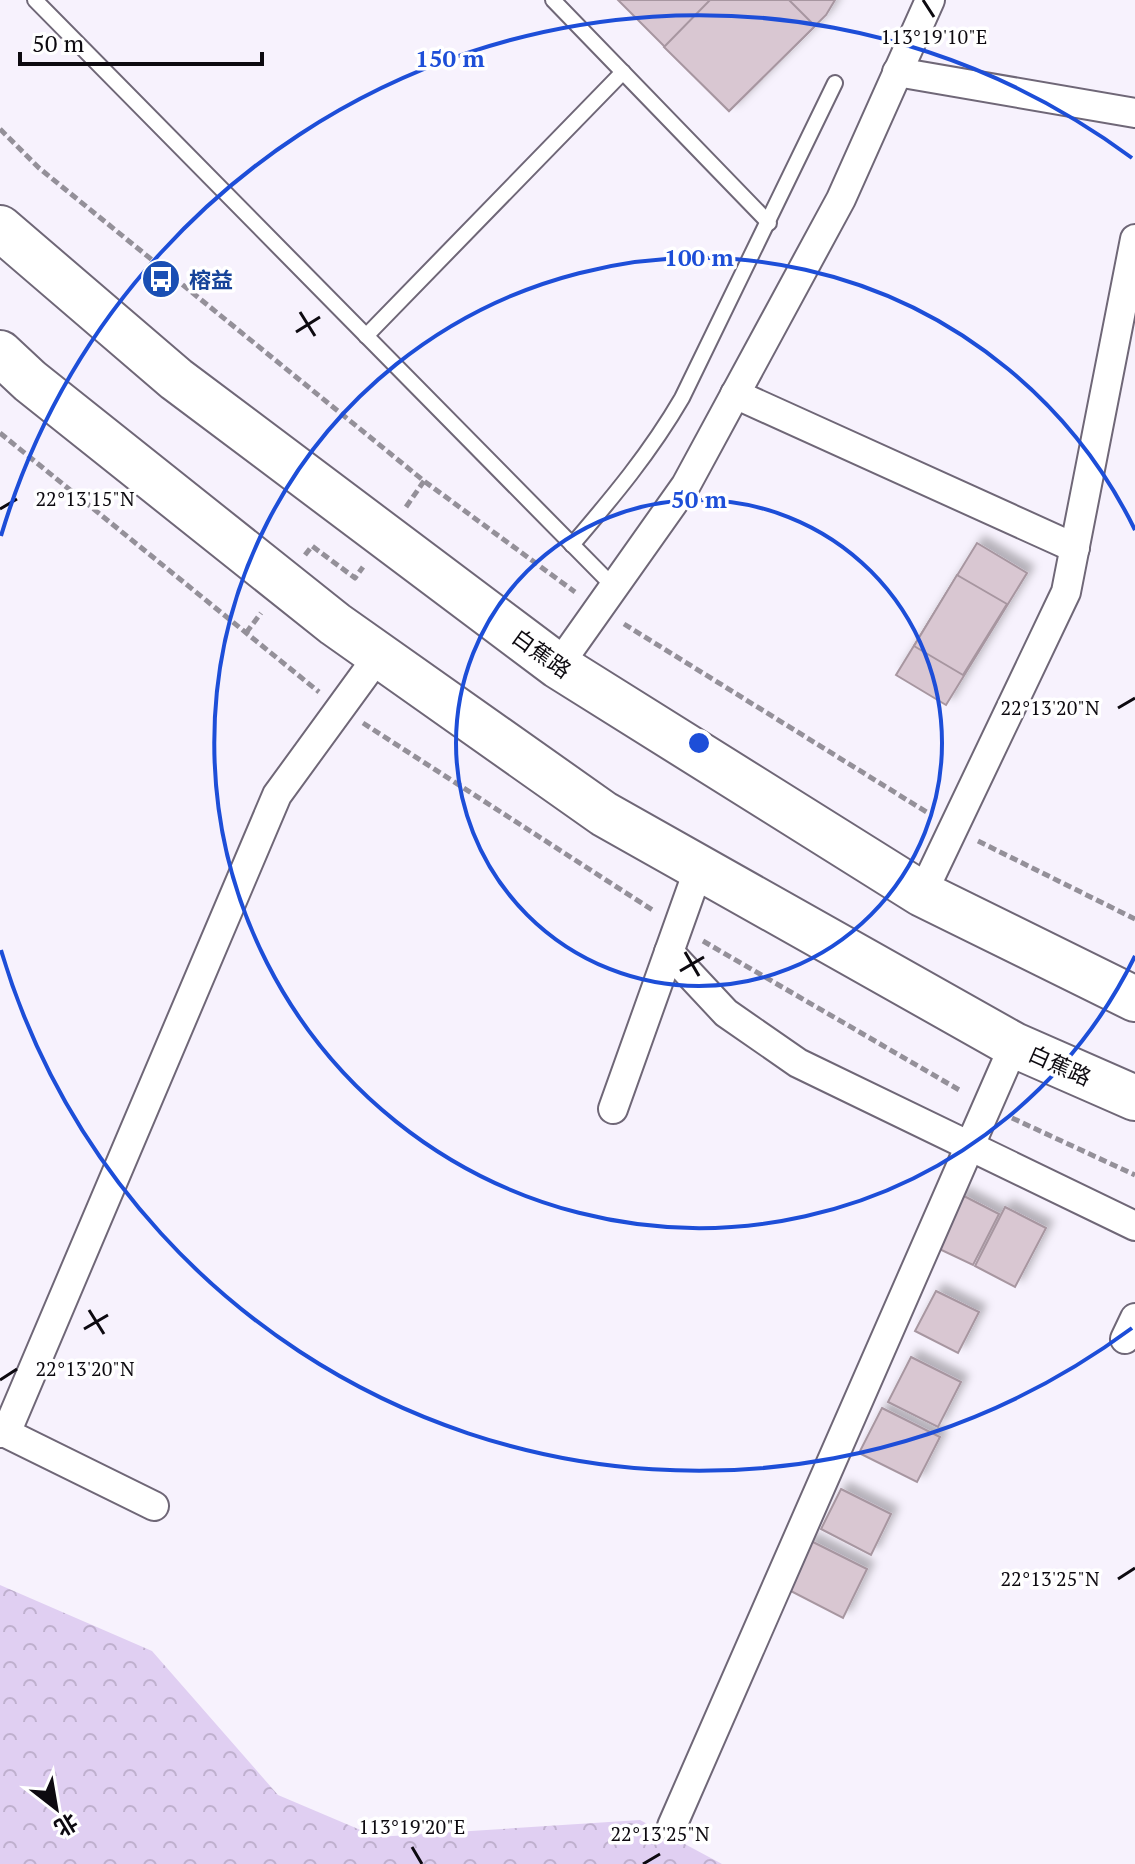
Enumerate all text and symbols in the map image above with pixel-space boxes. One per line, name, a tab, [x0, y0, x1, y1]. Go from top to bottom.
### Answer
scale bar	[20, 16, 262, 66]
text: 113°19'10"E	[881, 23, 987, 50]
text: 50 m	[32, 27, 84, 59]
text: 150 m	[415, 42, 485, 74]
text: 100 m	[664, 241, 734, 273]
bus stop icon: 榕益	[140, 258, 182, 300]
place label: 榕益	[189, 265, 233, 294]
text: 50 m	[671, 483, 727, 515]
text: 22°13'15"N	[35, 485, 135, 512]
street label: 白蕉路	[507, 622, 577, 684]
text: 22°13'20"N	[1000, 694, 1100, 721]
centre of rings	[685, 729, 713, 757]
street label: 白蕉路	[1024, 1038, 1096, 1092]
text: 22°13'20"N	[35, 1355, 135, 1382]
text: 22°13'25"N	[1000, 1565, 1100, 1592]
north arrow	[16, 1768, 96, 1848]
text: 北	[50, 1807, 83, 1844]
text: 113°19'20"E	[359, 1813, 465, 1840]
text: 22°13'25"N	[610, 1820, 710, 1847]

